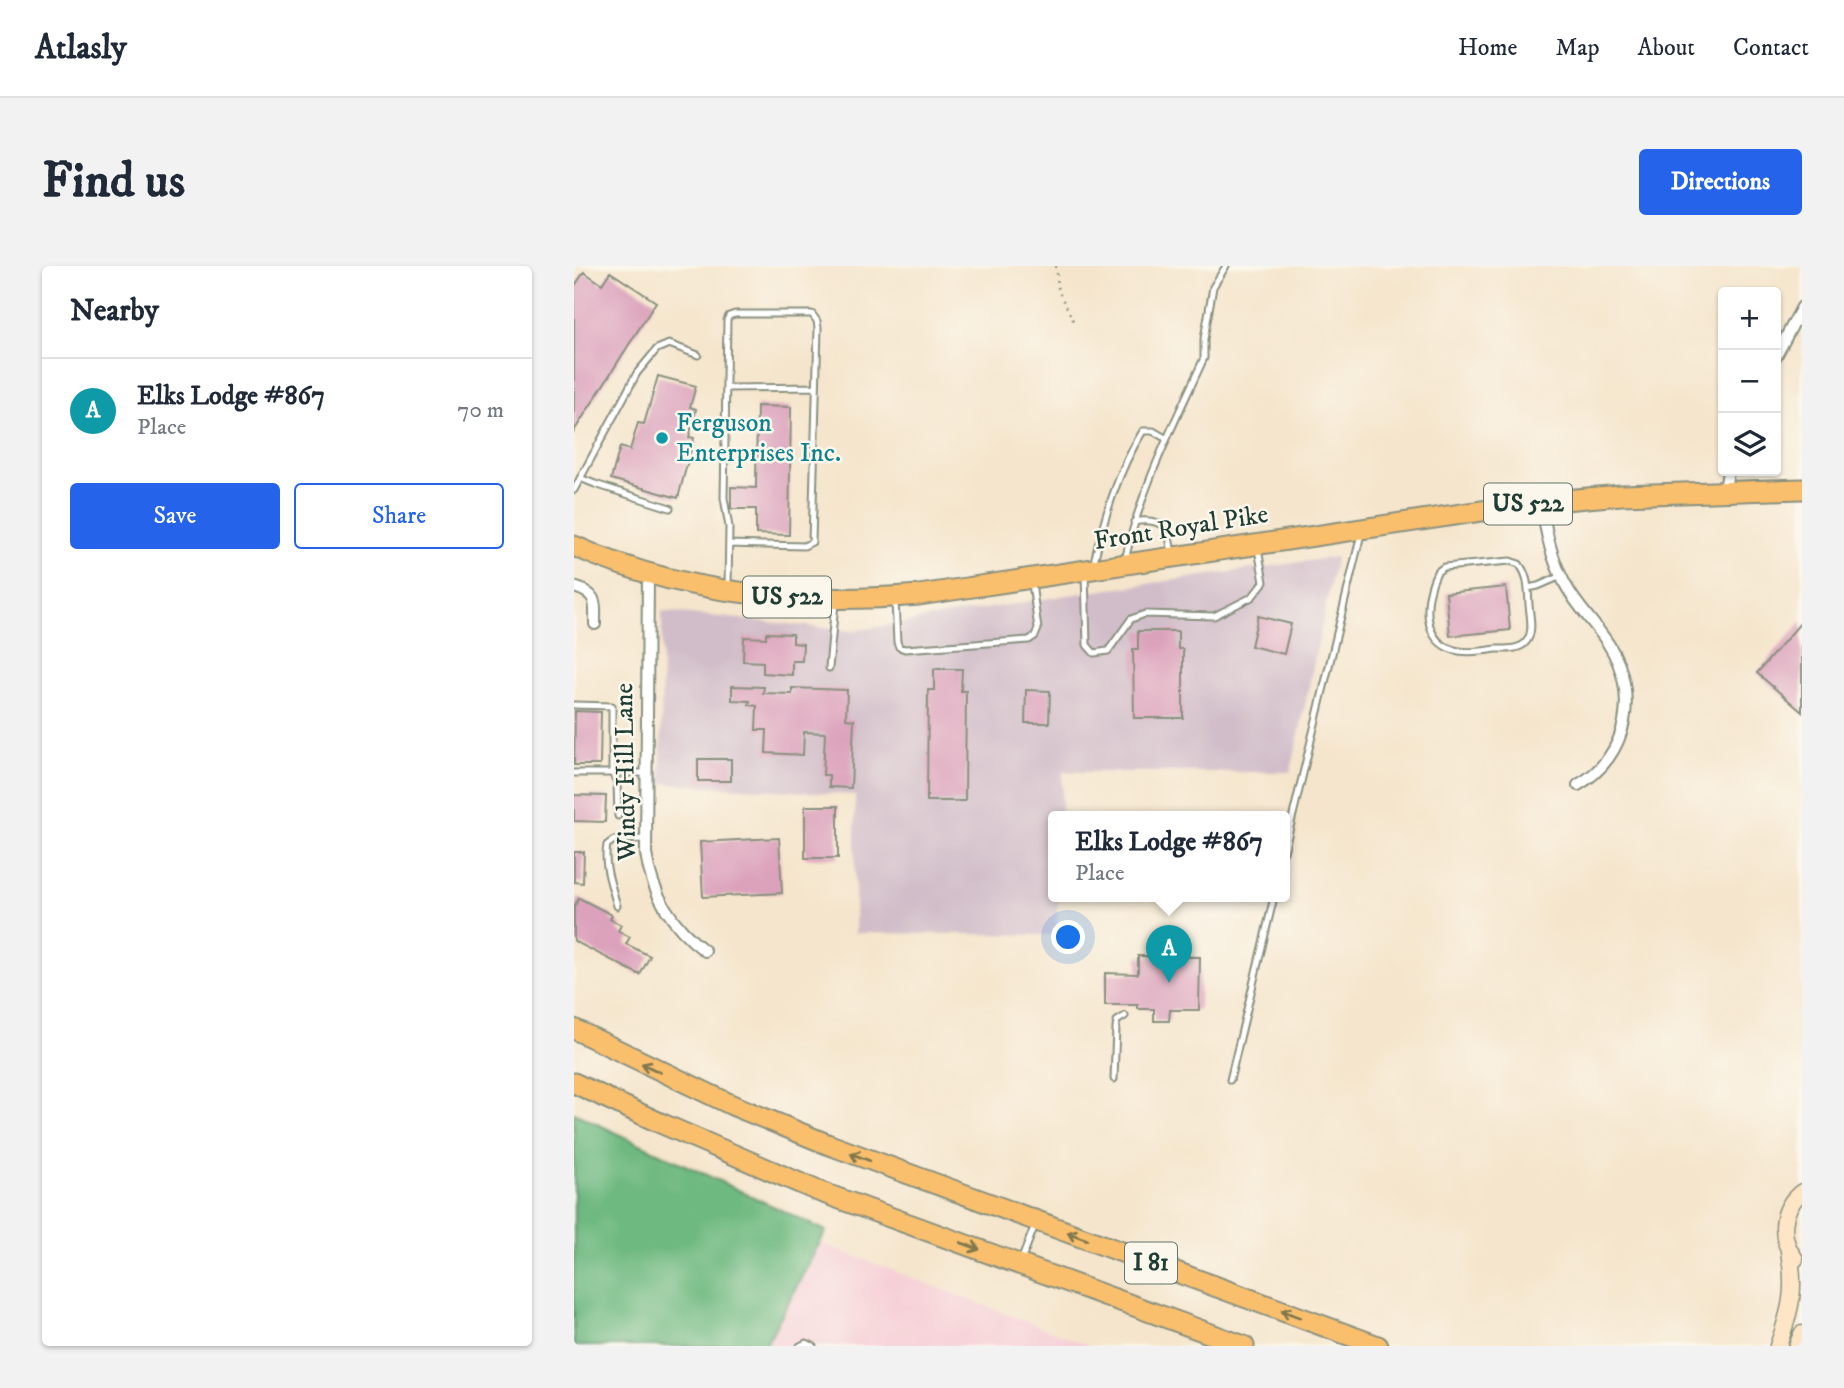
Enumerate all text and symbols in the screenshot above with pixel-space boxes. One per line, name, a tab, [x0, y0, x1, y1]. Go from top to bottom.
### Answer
text: Atlasly	[35, 28, 127, 69]
text: Home	[1458, 33, 1517, 63]
text: Map	[1555, 33, 1600, 63]
text: About	[1638, 33, 1695, 63]
text: Contact	[1733, 33, 1809, 63]
button: Directions	[1639, 149, 1802, 215]
text: Find us	[42, 151, 185, 213]
map controls	[1718, 287, 1781, 476]
button: +	[1718, 287, 1781, 350]
text: Nearby	[70, 293, 159, 330]
button: −	[1718, 350, 1781, 413]
text: Elks Lodge #867	[137, 380, 325, 413]
text: A	[86, 396, 100, 425]
text: 70 m	[457, 396, 504, 425]
place label: Ferguson Enterprises Inc.	[676, 407, 841, 470]
text: Place	[137, 413, 186, 442]
button: layers	[1718, 413, 1781, 476]
marker: Ferguson Enterprises Inc.	[654, 430, 670, 446]
button: Save	[70, 483, 280, 549]
button: Share	[294, 483, 504, 549]
road number: US 522	[1484, 484, 1572, 524]
street label: Front Royal Pike	[1091, 498, 1271, 558]
road number: US 522	[743, 576, 831, 618]
street label: Windy Hill Lane	[608, 682, 644, 863]
popup	[1048, 811, 1290, 902]
text: Elks Lodge #867	[1075, 826, 1263, 859]
text: Place	[1075, 859, 1124, 888]
your location	[1051, 920, 1085, 954]
pin: A	[1146, 925, 1192, 983]
one-way arrow	[641, 1061, 662, 1074]
one-way arrow	[850, 1150, 872, 1162]
one-way arrow	[1066, 1229, 1088, 1242]
one-way arrow	[959, 1241, 981, 1254]
road number: I 81	[1125, 1242, 1177, 1283]
one-way arrow	[1280, 1307, 1302, 1319]

